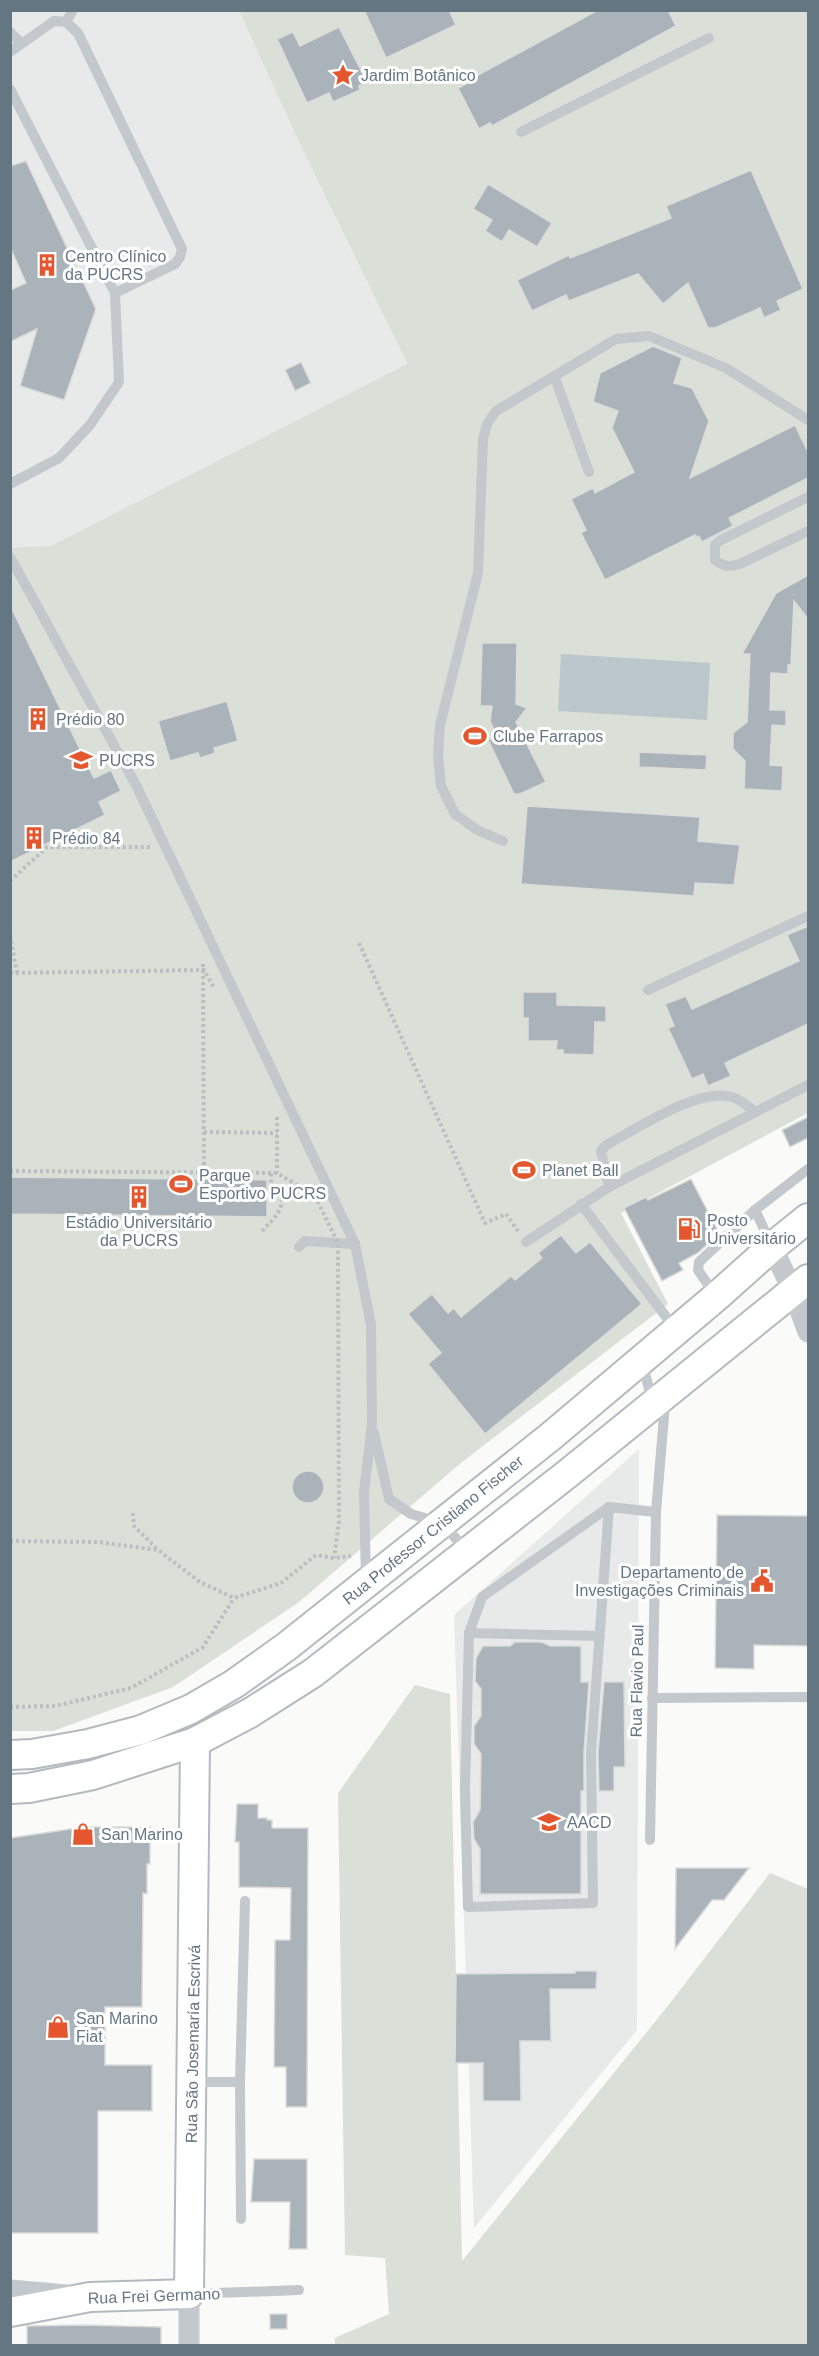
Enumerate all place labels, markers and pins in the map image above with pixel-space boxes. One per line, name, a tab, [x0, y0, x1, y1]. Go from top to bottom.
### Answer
place icon: Jardim Botânico	[330, 62, 356, 88]
place label: Jardim Botânico	[361, 67, 476, 84]
place label: Centro Clínico da PUCRS	[65, 248, 166, 283]
building icon: Centro Clínico da PUCRS	[34, 252, 60, 278]
building icon: Prédio 80	[25, 706, 51, 732]
place label: Prédio 80	[56, 711, 125, 728]
sports icon: Clube Farrapos	[462, 723, 488, 749]
place label: Clube Farrapos	[493, 728, 603, 745]
school or university icon: PUCRS	[68, 747, 94, 773]
place label: PUCRS	[99, 752, 155, 769]
building icon: Prédio 84	[21, 825, 47, 851]
place label: Prédio 84	[52, 830, 121, 847]
sports icon: Planet Ball	[511, 1157, 537, 1183]
place label: Planet Ball	[542, 1162, 619, 1179]
place label: Parque Esportivo PUCRS	[199, 1167, 326, 1202]
sports icon: Parque Esportivo PUCRS	[168, 1171, 194, 1197]
building icon: Estádio Universitário da PUCRS	[126, 1184, 152, 1210]
place label: Posto Universitário	[707, 1212, 796, 1247]
place label: Estádio Universitário da PUCRS	[66, 1214, 212, 1249]
fuel station icon: Posto Universitário	[676, 1216, 702, 1242]
place label: Departamento de Investigações Criminais	[575, 1564, 744, 1599]
public building icon: Departamento de Investigações Criminais	[749, 1568, 775, 1594]
school or university icon: AACD	[536, 1809, 562, 1835]
place label: AACD	[567, 1814, 611, 1831]
shop icon: San Marino	[70, 1821, 96, 1847]
place label: San Marino	[101, 1826, 183, 1843]
place label: San Marino Fiat	[76, 2010, 158, 2045]
shop icon: San Marino Fiat	[45, 2014, 71, 2040]

